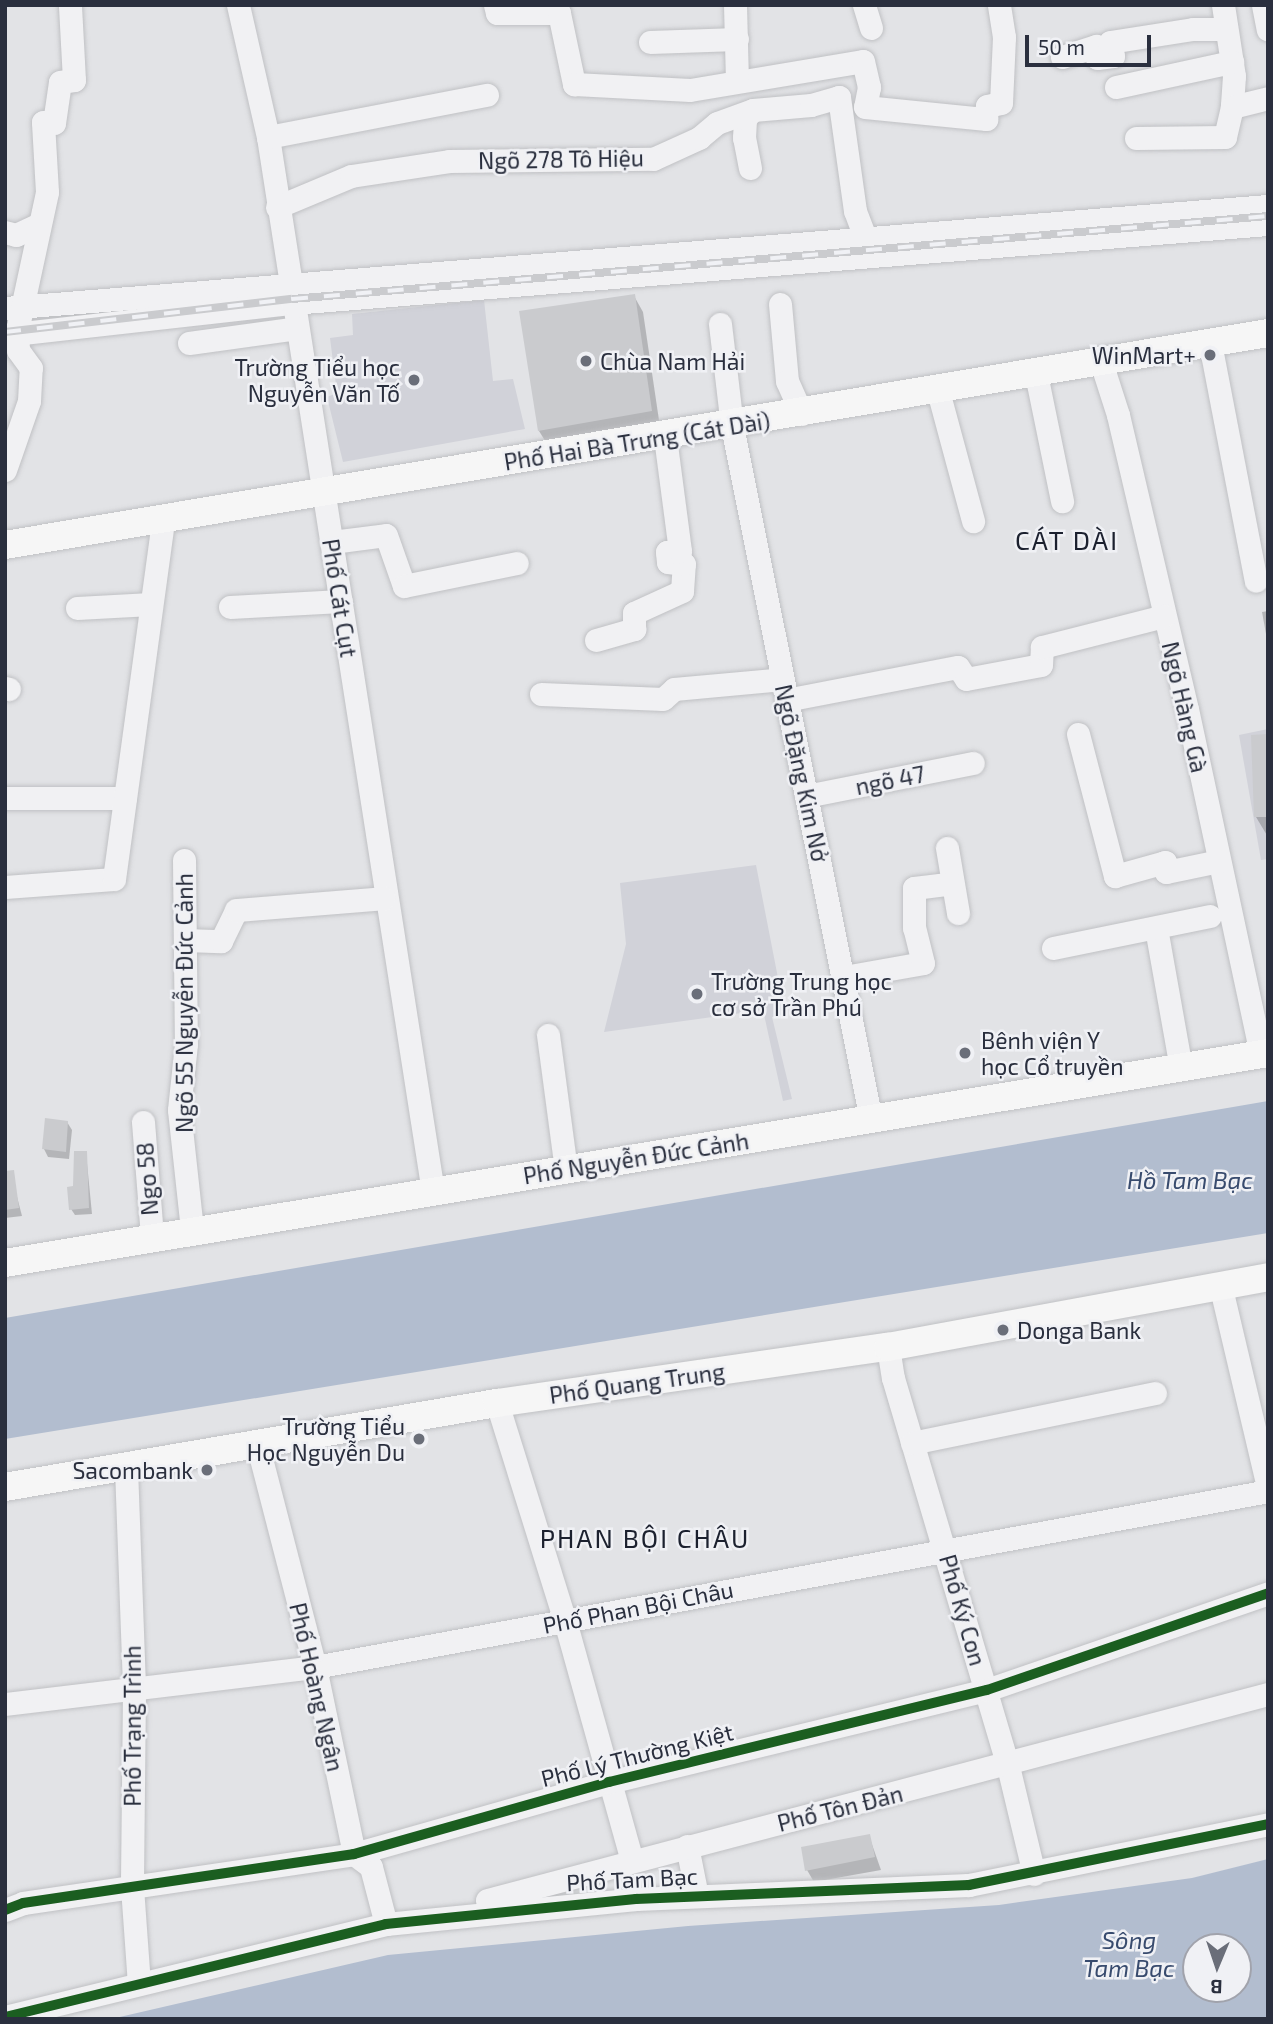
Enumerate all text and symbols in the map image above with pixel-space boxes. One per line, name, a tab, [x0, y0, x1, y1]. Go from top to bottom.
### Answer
scale bar	[1028, 21, 1154, 65]
text: 50 m	[1038, 34, 1085, 59]
street label: Ngõ 278 Tô Hiệu	[478, 144, 644, 174]
place label: WinMart+	[1092, 341, 1196, 369]
place label: Chùa Nam Hải	[600, 347, 745, 375]
marker: WinMart+	[1202, 347, 1218, 363]
place label: Trường Tiểu học Nguyễn Văn Tố	[234, 353, 400, 407]
marker: Chùa Nam Hải	[578, 353, 594, 369]
marker: Trường Tiểu học Nguyễn Văn Tố	[406, 372, 422, 388]
street label: Phố Hai Bà Trưng (Cát Dài)	[502, 406, 772, 476]
district label: CÁT DÀI	[1016, 524, 1118, 556]
street label: Phố Cát Cụt	[317, 537, 363, 659]
street label: Ngõ Hàng Gà	[1157, 639, 1213, 775]
street label: Ngõ Đặng Kim Nở	[770, 682, 834, 864]
street label: ngõ 47	[853, 760, 927, 800]
street label: Ngõ 55 Nguyễn Đức Cảnh	[170, 873, 198, 1133]
place label: Trường Trung học cơ sở Trần Phú	[711, 967, 892, 1021]
marker: Trường Trung học cơ sở Trần Phú	[689, 986, 705, 1002]
place label: Bênh viện Y học Cổ truyền	[981, 1026, 1124, 1080]
marker: Bênh viện Y học Cổ truyền	[955, 1043, 975, 1063]
street label: Phố Nguyễn Đức Cảnh	[521, 1127, 751, 1189]
street label: Ngo 58	[131, 1141, 163, 1217]
water label: Hồ Tam Bạc	[1127, 1166, 1253, 1194]
place label: Donga Bank	[1017, 1316, 1141, 1344]
marker: Donga Bank	[995, 1322, 1011, 1338]
street label: Phố Quang Trung	[547, 1357, 727, 1409]
place label: Trường Tiểu Học Nguyễn Du	[247, 1412, 405, 1466]
marker: Trường Tiểu Học Nguyễn Du	[411, 1431, 427, 1447]
place label: Sacombank	[72, 1456, 193, 1484]
marker: Sacombank	[199, 1462, 215, 1478]
district label: PHAN BỘI CHÂU	[541, 1522, 749, 1554]
street label: Phố Ký Con	[934, 1551, 992, 1669]
street label: Phố Phan Bội Châu	[540, 1575, 736, 1639]
street label: Phố Hoàng Ngân	[284, 1600, 350, 1774]
street label: Phố Trạng Trình	[118, 1645, 146, 1807]
street label: Phố Lý Thường Kiệt	[538, 1718, 736, 1792]
street label: Phố Tôn Đản	[774, 1779, 906, 1837]
street label: Phố Tam Bạc	[565, 1862, 699, 1896]
water label: Sông Tam Bạc	[1083, 1926, 1175, 1982]
north arrow	[1182, 1933, 1252, 2003]
text: B	[1210, 1976, 1223, 1999]

